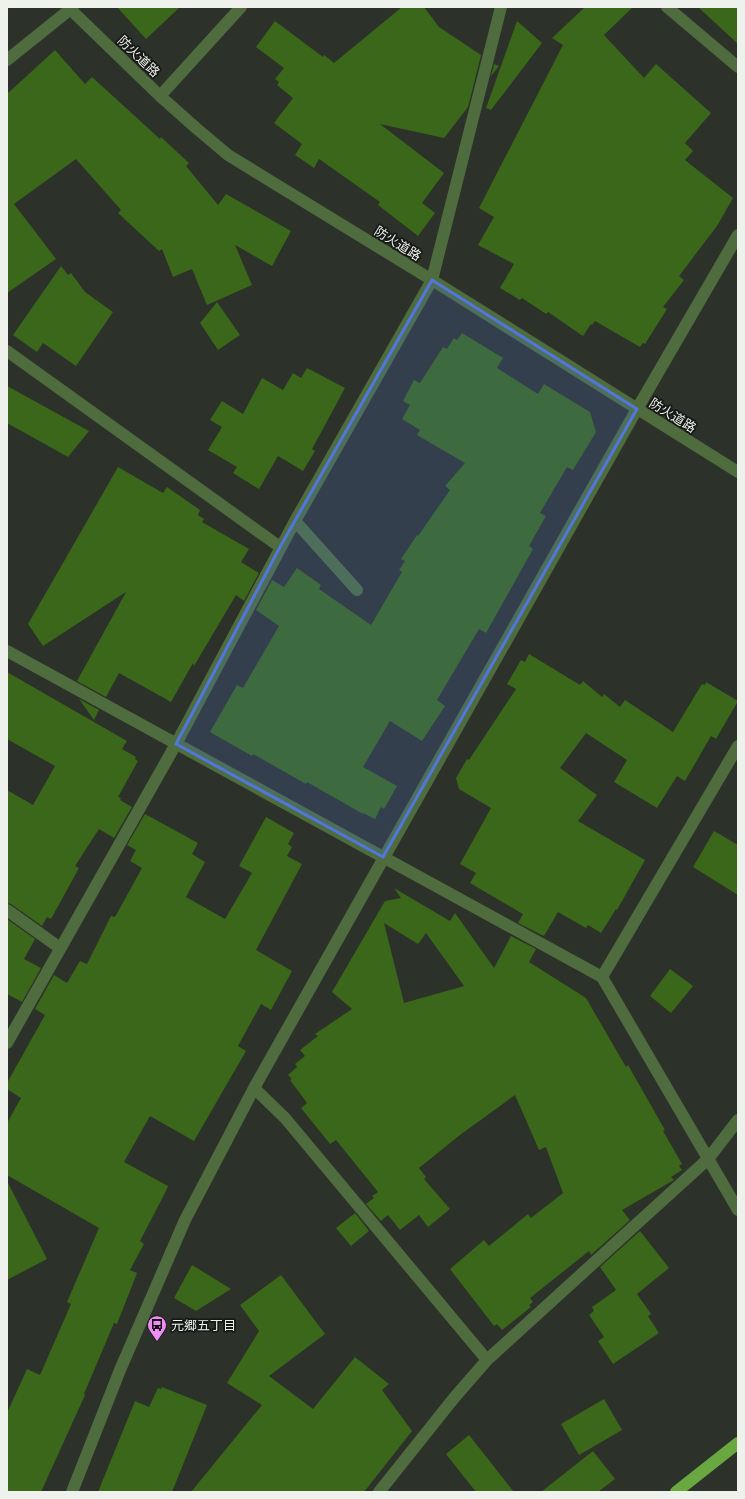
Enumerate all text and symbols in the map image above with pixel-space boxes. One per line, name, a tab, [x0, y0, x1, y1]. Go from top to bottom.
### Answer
street label: 防火道路	[115, 32, 163, 80]
street label: 防火道路	[372, 222, 424, 264]
street label: 防火道路	[647, 394, 699, 436]
bus stop icon: 元郷五丁目	[146, 1314, 168, 1342]
place label: 元郷五丁目	[171, 1317, 236, 1333]

